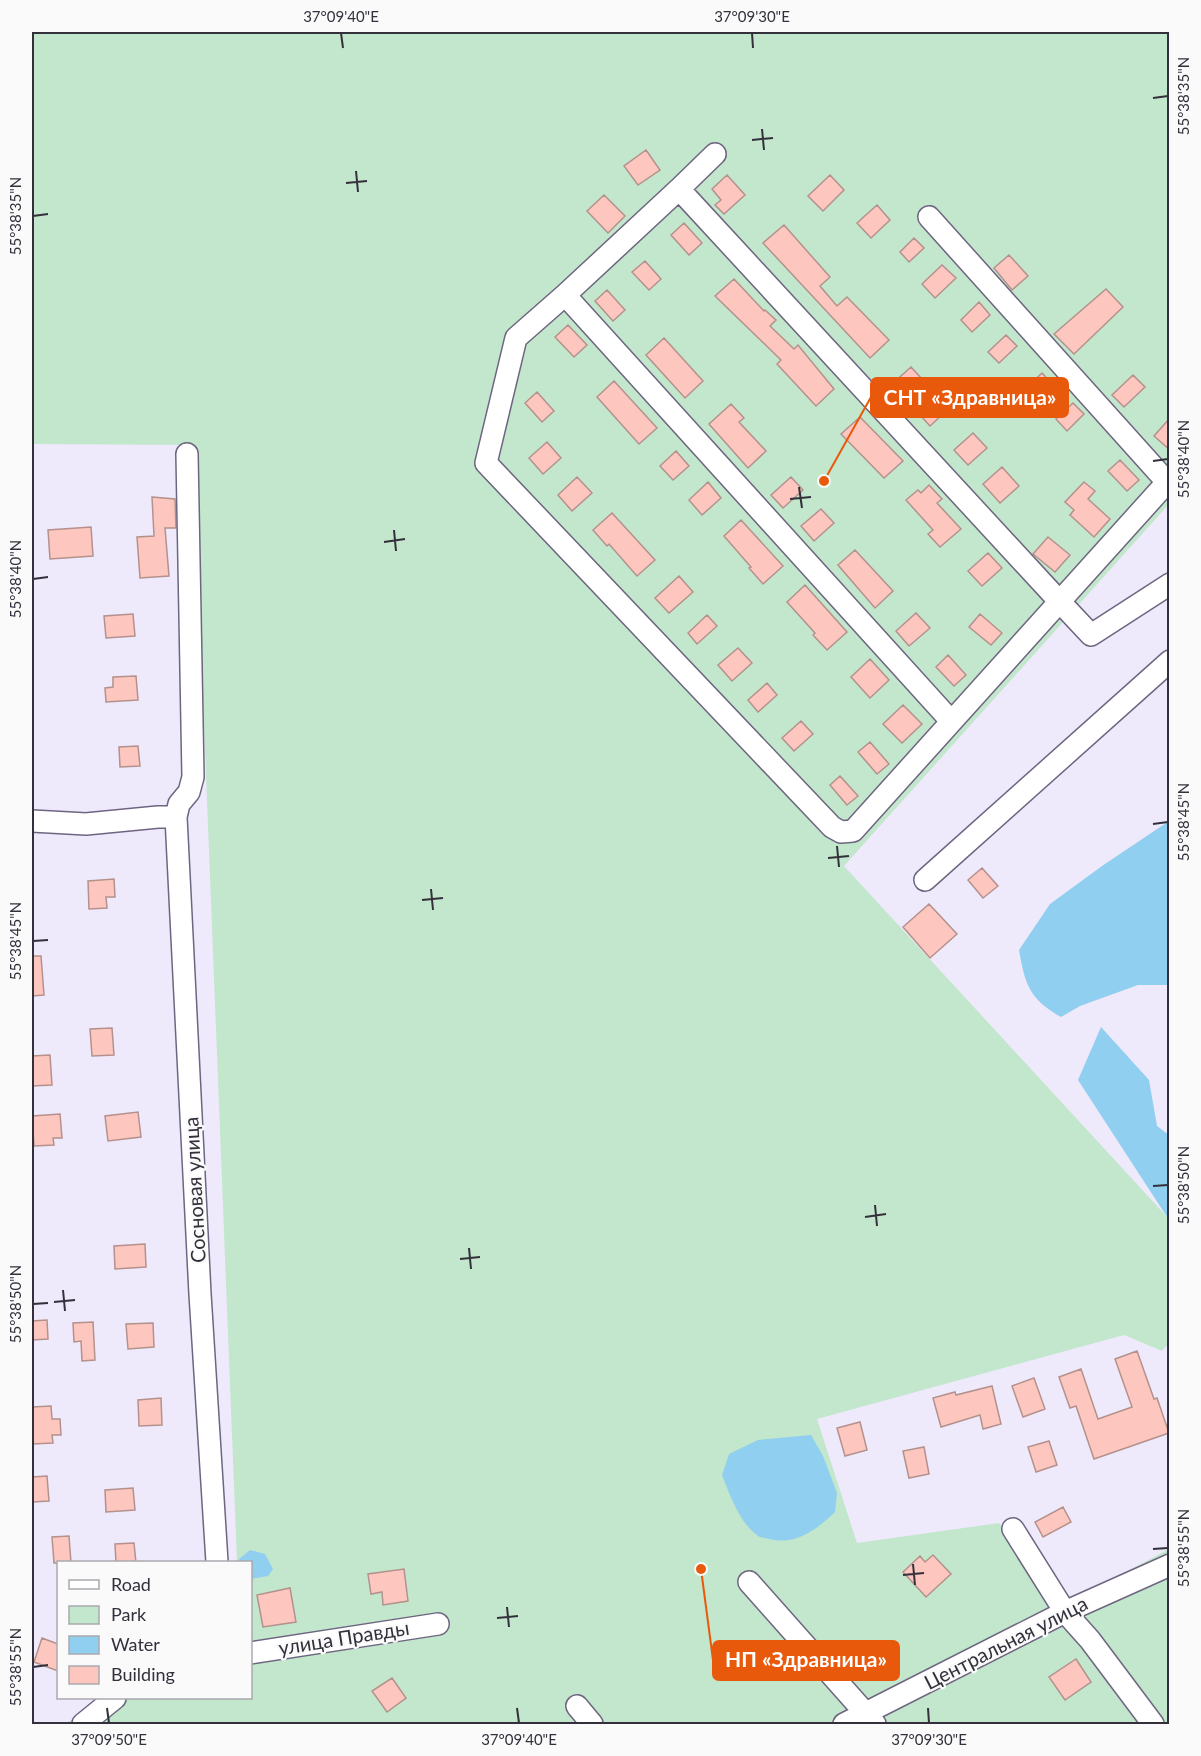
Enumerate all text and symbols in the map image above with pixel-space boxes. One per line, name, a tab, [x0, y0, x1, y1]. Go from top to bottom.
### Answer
text: 37°09'40"E	[303, 7, 379, 25]
text: 37°09'30"E	[714, 7, 790, 25]
text: 55°38'35"N	[1174, 57, 1192, 135]
text: 55°38'35"N	[6, 177, 24, 255]
callout: СНТ «Здравница»	[871, 378, 1068, 417]
text: СНТ «Здравница»	[884, 384, 1056, 409]
text: 55°38'40"N	[1174, 420, 1192, 498]
text: 55°38'40"N	[6, 540, 24, 618]
text: 55°38'45"N	[1174, 783, 1192, 861]
text: 55°38'45"N	[6, 902, 24, 980]
street label: Сосновая улица	[178, 1116, 210, 1264]
text: 55°38'50"N	[1174, 1146, 1192, 1224]
text: 55°38'50"N	[6, 1265, 24, 1343]
text: 55°38'55"N	[1174, 1509, 1192, 1587]
legend	[57, 1561, 252, 1699]
text: Road	[111, 1573, 151, 1595]
street label: Центральная улица	[920, 1591, 1091, 1694]
text: Park	[111, 1603, 147, 1625]
street label: улица Правды	[277, 1615, 411, 1659]
text: 55°38'55"N	[6, 1628, 24, 1706]
text: Water	[111, 1633, 160, 1655]
callout: НП «Здравница»	[713, 1641, 899, 1680]
text: НП «Здравница»	[725, 1646, 887, 1671]
text: Building	[111, 1663, 175, 1685]
text: 37°09'50"E	[71, 1730, 147, 1748]
text: 37°09'40"E	[481, 1730, 557, 1748]
text: 37°09'30"E	[891, 1730, 967, 1748]

